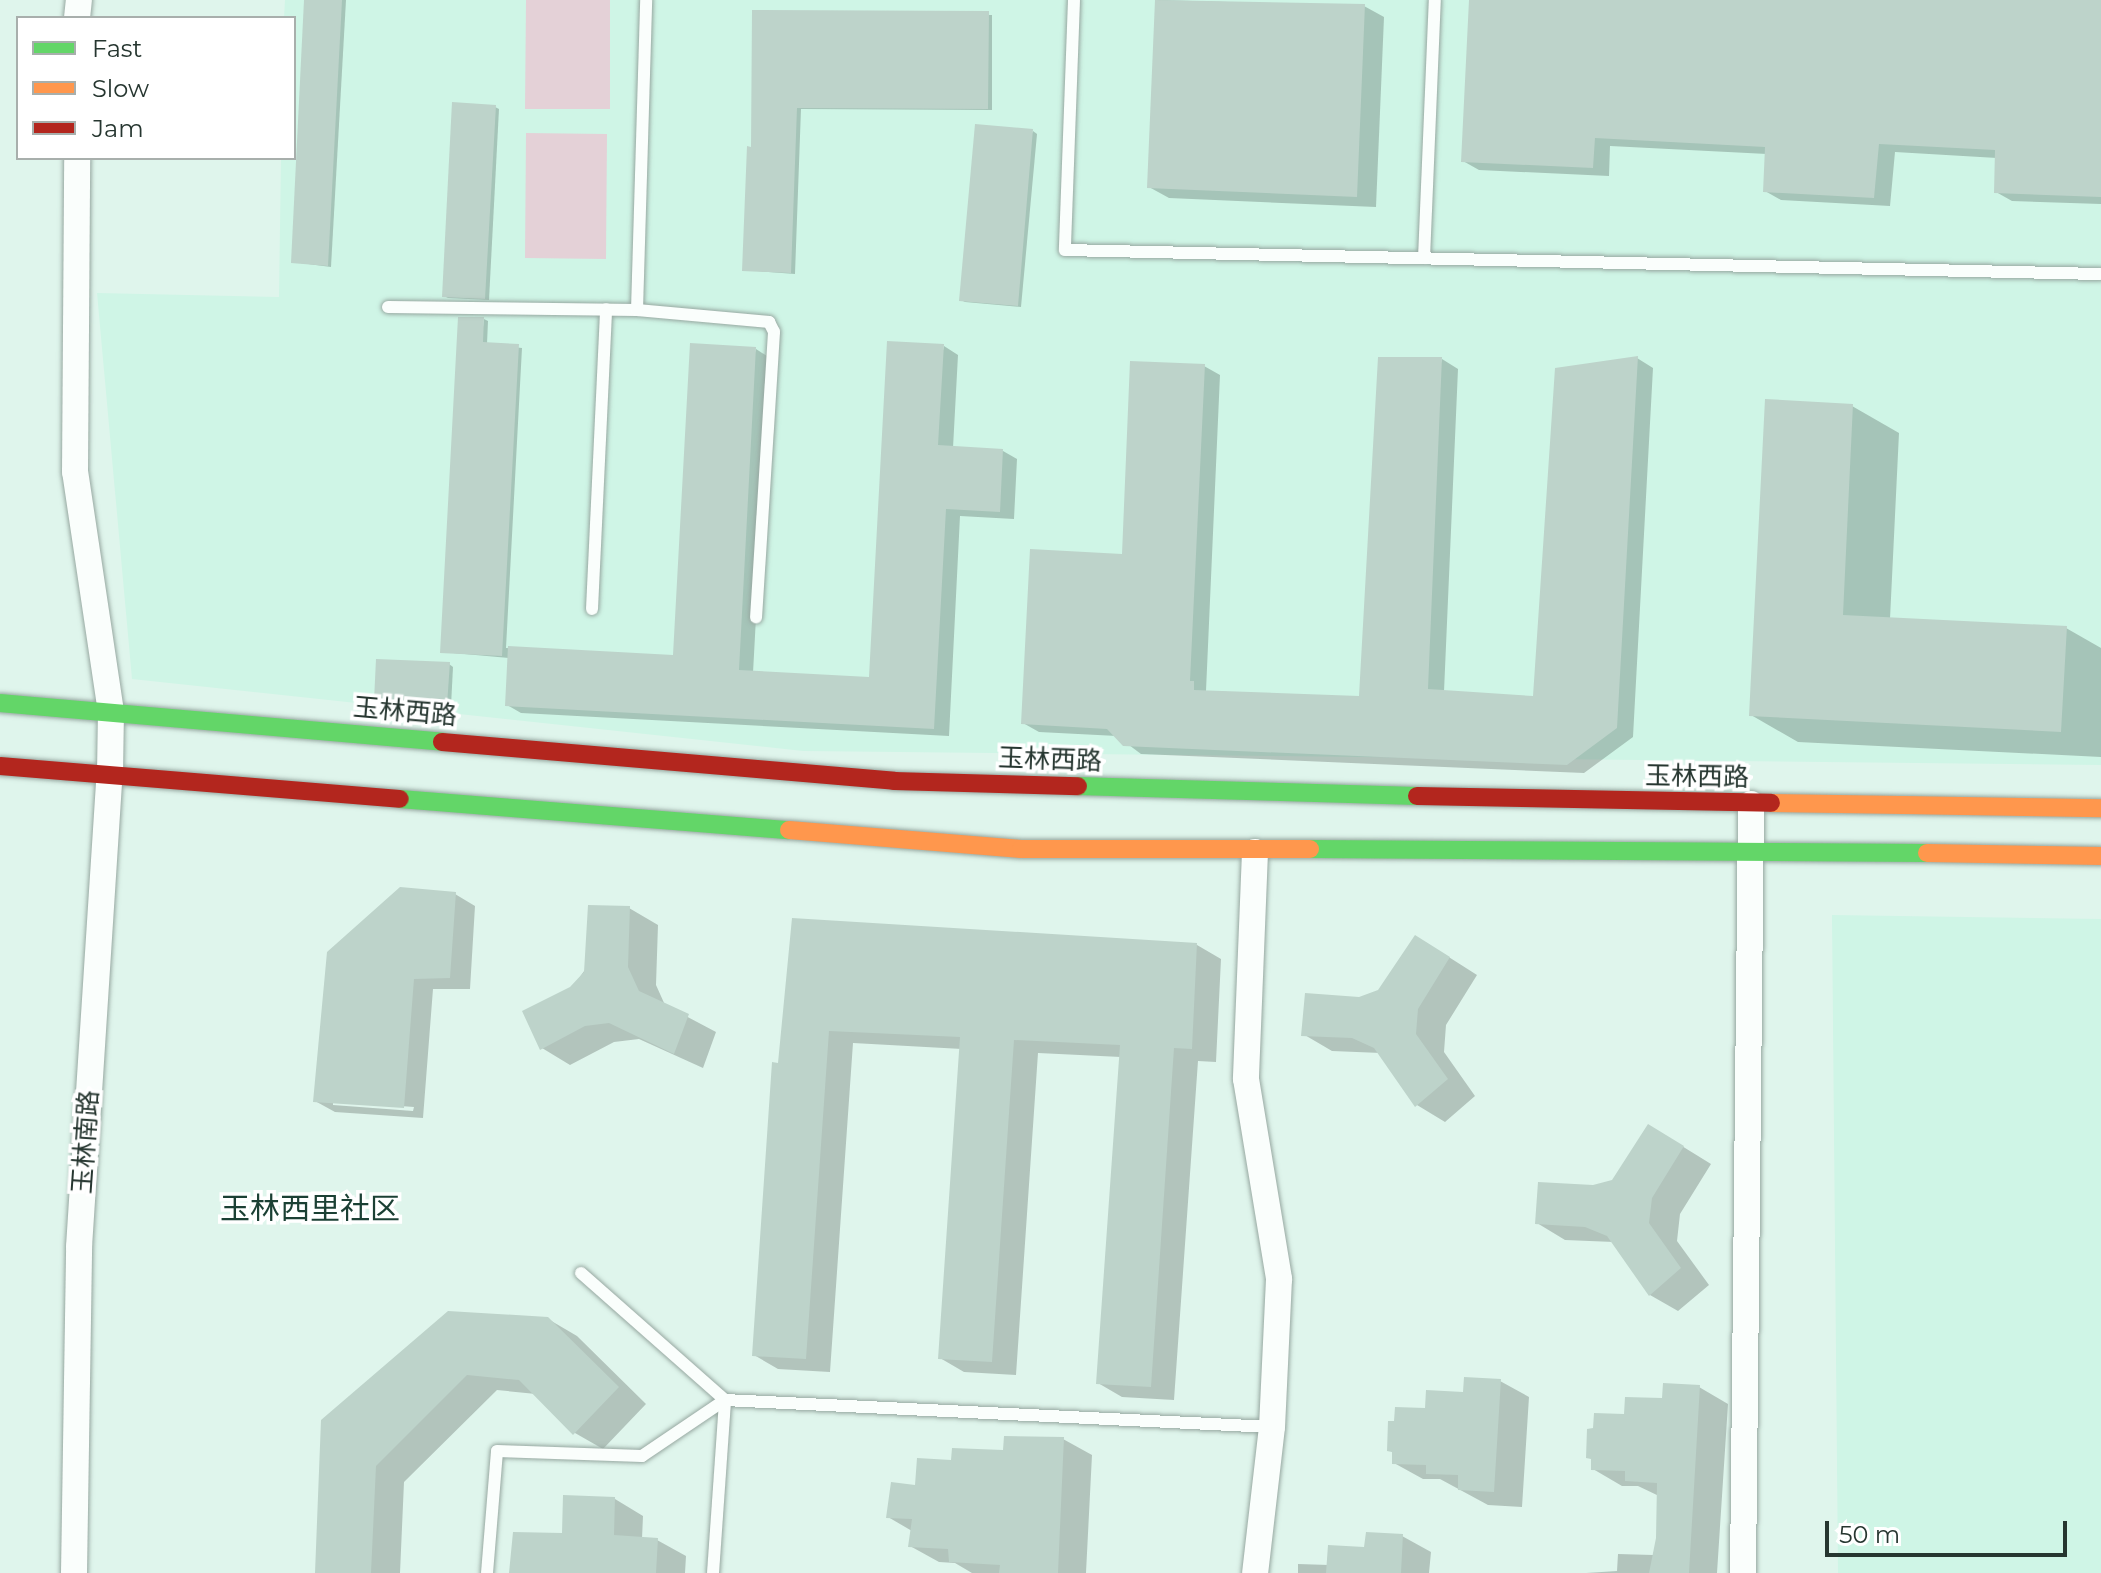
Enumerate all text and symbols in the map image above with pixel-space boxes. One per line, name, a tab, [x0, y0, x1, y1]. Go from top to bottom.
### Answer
legend	[16, 16, 296, 160]
text: Fast	[92, 34, 142, 63]
text: Slow	[92, 74, 149, 103]
text: Jam	[92, 114, 144, 143]
street label: 玉林西路	[352, 692, 458, 732]
street label: 玉林西路	[997, 743, 1103, 777]
street label: 玉林西路	[1645, 760, 1749, 794]
street label: 玉林南路	[67, 1089, 105, 1195]
district label: 玉林西里社区	[220, 1191, 400, 1227]
scale bar	[1829, 1505, 2071, 1555]
text: 50 m	[1839, 1520, 1900, 1549]

